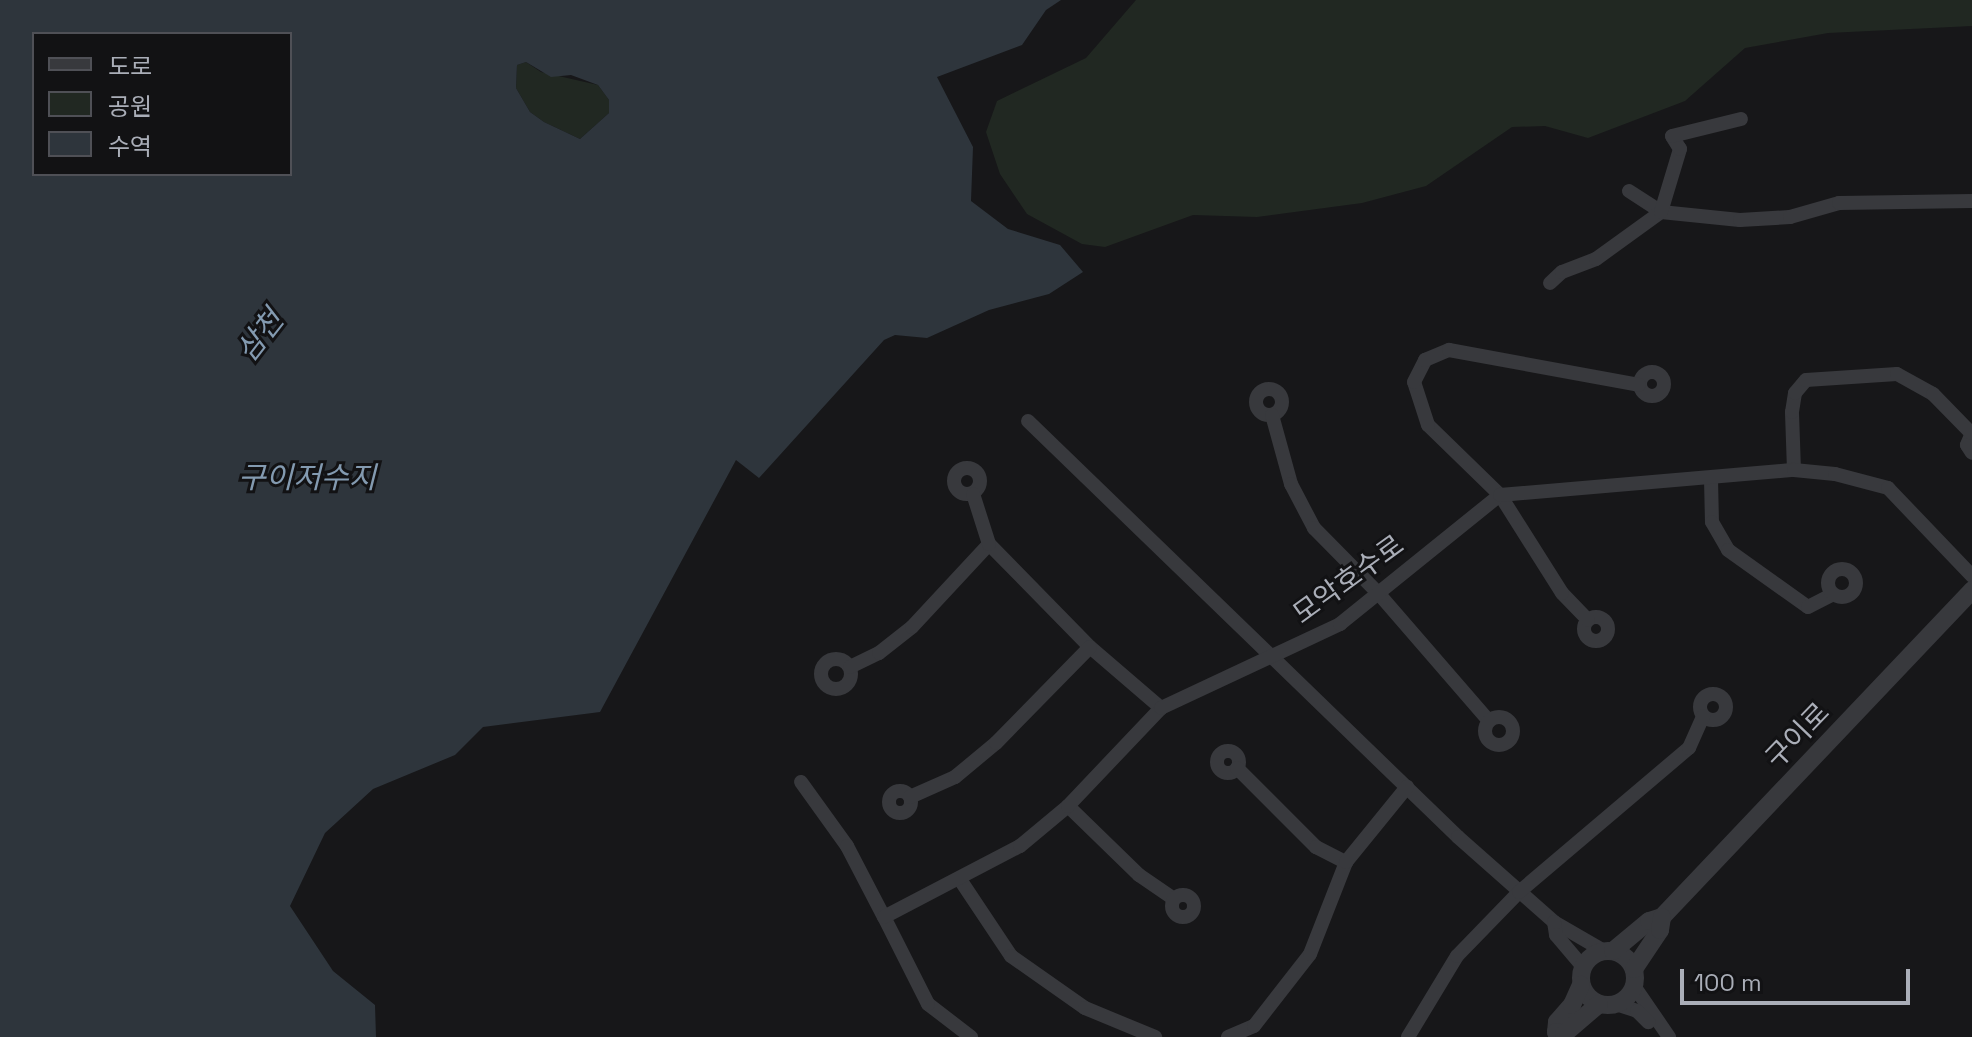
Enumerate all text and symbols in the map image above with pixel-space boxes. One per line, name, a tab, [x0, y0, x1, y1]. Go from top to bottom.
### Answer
legend	[32, 32, 292, 176]
text: 도로	[108, 51, 152, 82]
text: 공원	[108, 91, 152, 122]
text: 수역	[108, 131, 152, 162]
water label: 삼천	[229, 303, 291, 369]
water label: 구이저수지	[238, 460, 376, 496]
street label: 모악호수로	[1286, 528, 1410, 630]
street label: 구이로	[1758, 696, 1836, 774]
scale bar	[1684, 953, 1914, 1003]
text: 100 m	[1694, 967, 1762, 998]

